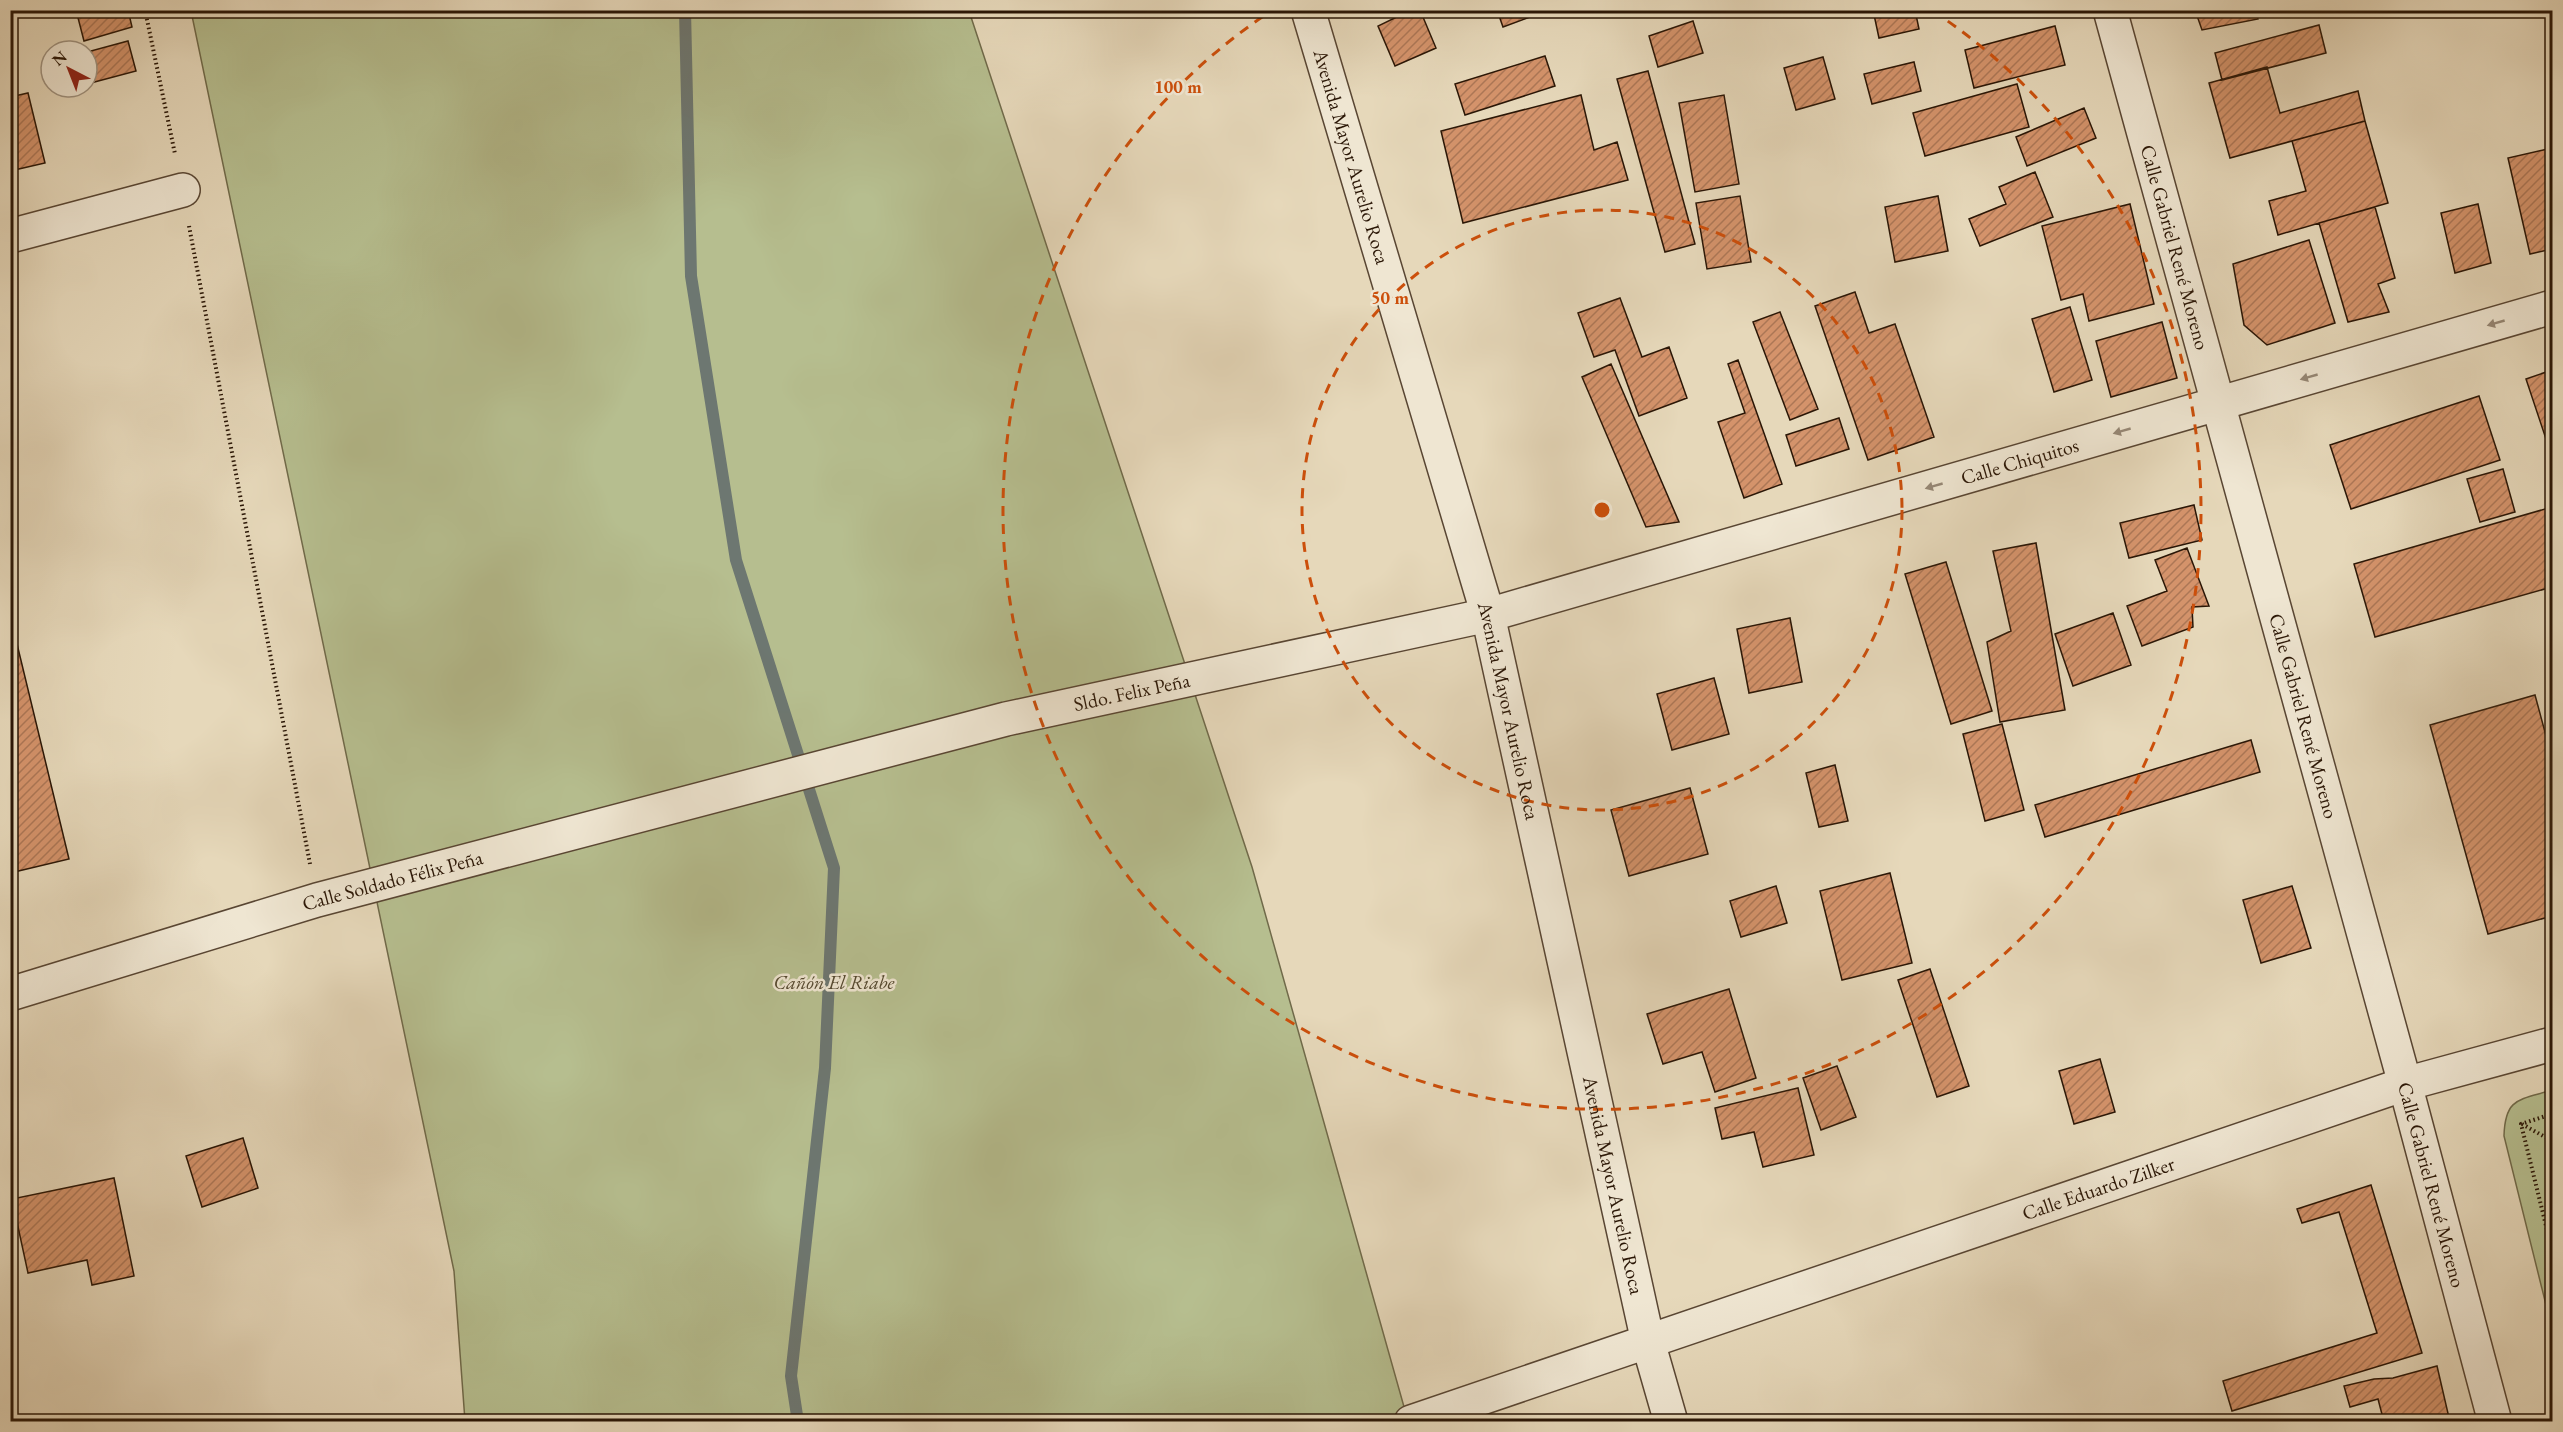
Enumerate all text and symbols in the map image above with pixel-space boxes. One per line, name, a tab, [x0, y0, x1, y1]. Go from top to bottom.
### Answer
north arrow	[39, 39, 99, 99]
street label: Avenida Mayor Aurelio Roca	[1307, 45, 1396, 267]
text: N	[47, 46, 71, 70]
text: 100 m	[1154, 75, 1202, 98]
street label: Calle Gabriel René Moreno	[2135, 142, 2216, 353]
text: 50 m	[1371, 286, 1409, 309]
one-way arrow	[2487, 319, 2505, 328]
one-way arrow	[2300, 373, 2318, 382]
one-way arrow	[2113, 427, 2131, 436]
street label: Calle Chiquitos	[1958, 432, 2082, 491]
one-way arrow	[1925, 481, 1943, 491]
centre of rings	[1592, 500, 1612, 520]
street label: Avenida Mayor Aurelio Roca	[1471, 597, 1546, 822]
street label: Calle Gabriel René Moreno	[2263, 610, 2344, 821]
street label: Sldo. Felix Peña	[1071, 667, 1192, 717]
street label: Calle Soldado Félix Peña	[299, 844, 485, 917]
park label: Cañón El Riabe	[774, 969, 895, 995]
street label: Avenida Mayor Aurelio Roca	[1577, 1073, 1650, 1297]
street label: Calle Gabriel René Moreno	[2392, 1079, 2472, 1290]
street label: Calle Eduardo Zilker	[2019, 1150, 2178, 1226]

